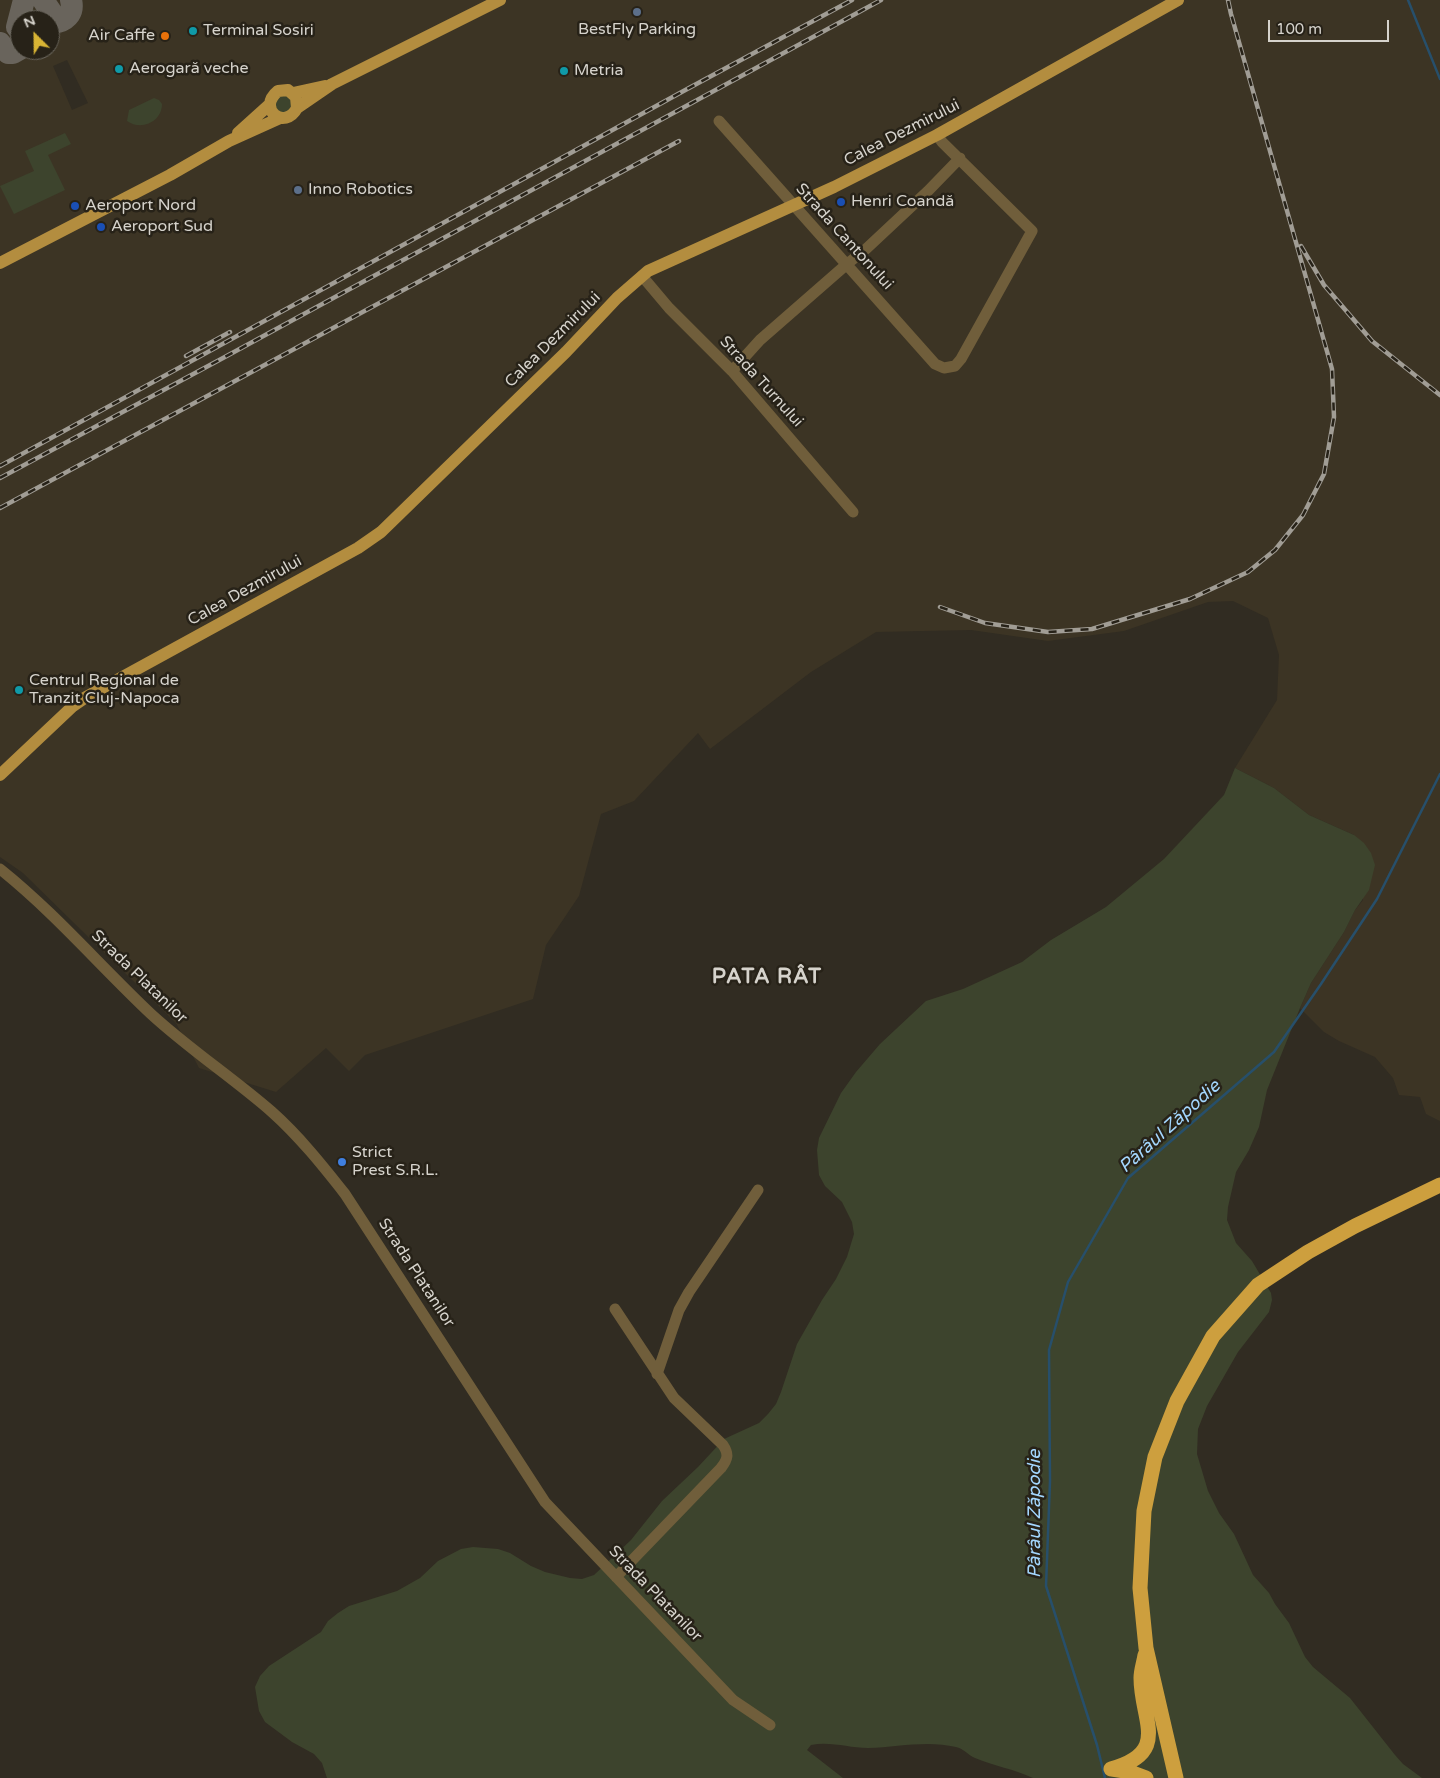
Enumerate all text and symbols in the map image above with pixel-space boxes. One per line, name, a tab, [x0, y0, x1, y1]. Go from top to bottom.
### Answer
marker: BestFly Parking	[631, 6, 643, 18]
north arrow	[10, 10, 60, 60]
scale bar	[1270, 10, 1391, 42]
text: N	[21, 12, 38, 32]
place label: BestFly Parking	[578, 20, 696, 40]
text: 100 m	[1276, 20, 1322, 38]
place label: Terminal Sosiri	[203, 21, 314, 41]
marker: Terminal Sosiri	[187, 25, 199, 37]
place label: Air Caffe	[88, 26, 155, 46]
marker: Air Caffe	[159, 30, 171, 42]
place label: Aerogară veche	[129, 59, 249, 79]
place label: Metria	[574, 61, 624, 81]
marker: Aerogară veche	[113, 63, 125, 75]
marker: Metria	[558, 65, 570, 77]
street label: Calea Dezmirului	[841, 96, 963, 170]
place label: Inno Robotics	[308, 180, 413, 200]
street label: Strada Cantonului	[791, 180, 897, 294]
marker: Inno Robotics	[292, 184, 304, 196]
place label: Henri Coandă	[851, 192, 954, 212]
place label: Aeroport Nord	[85, 196, 196, 216]
marker: Henri Coandă	[835, 196, 847, 208]
marker: Aeroport Nord	[69, 200, 81, 212]
place label: Aeroport Sud	[111, 217, 213, 237]
marker: Aeroport Sud	[95, 221, 107, 233]
street label: Calea Dezmirului	[501, 288, 605, 392]
street label: Strada Turnului	[715, 333, 807, 431]
street label: Calea Dezmirului	[185, 552, 305, 630]
place label: Centrul Regional de Tranzit Cluj-Napoca	[29, 671, 179, 709]
marker: Centrul Regional de Tranzit Cluj-Napoca	[13, 684, 25, 696]
street label: Strada Platanilor	[87, 926, 191, 1028]
district label: PATA RÂT	[711, 964, 823, 990]
water label: Pârâul Zăpodie	[1115, 1076, 1225, 1178]
place label: Strict Prest S.R.L.	[352, 1143, 438, 1181]
marker: Strict Prest S.R.L.	[336, 1156, 348, 1168]
street label: Strada Platanilor	[374, 1215, 458, 1331]
water label: Pârâul Zăpodie	[1024, 1450, 1046, 1578]
street label: Strada Platanilor	[604, 1542, 706, 1646]

